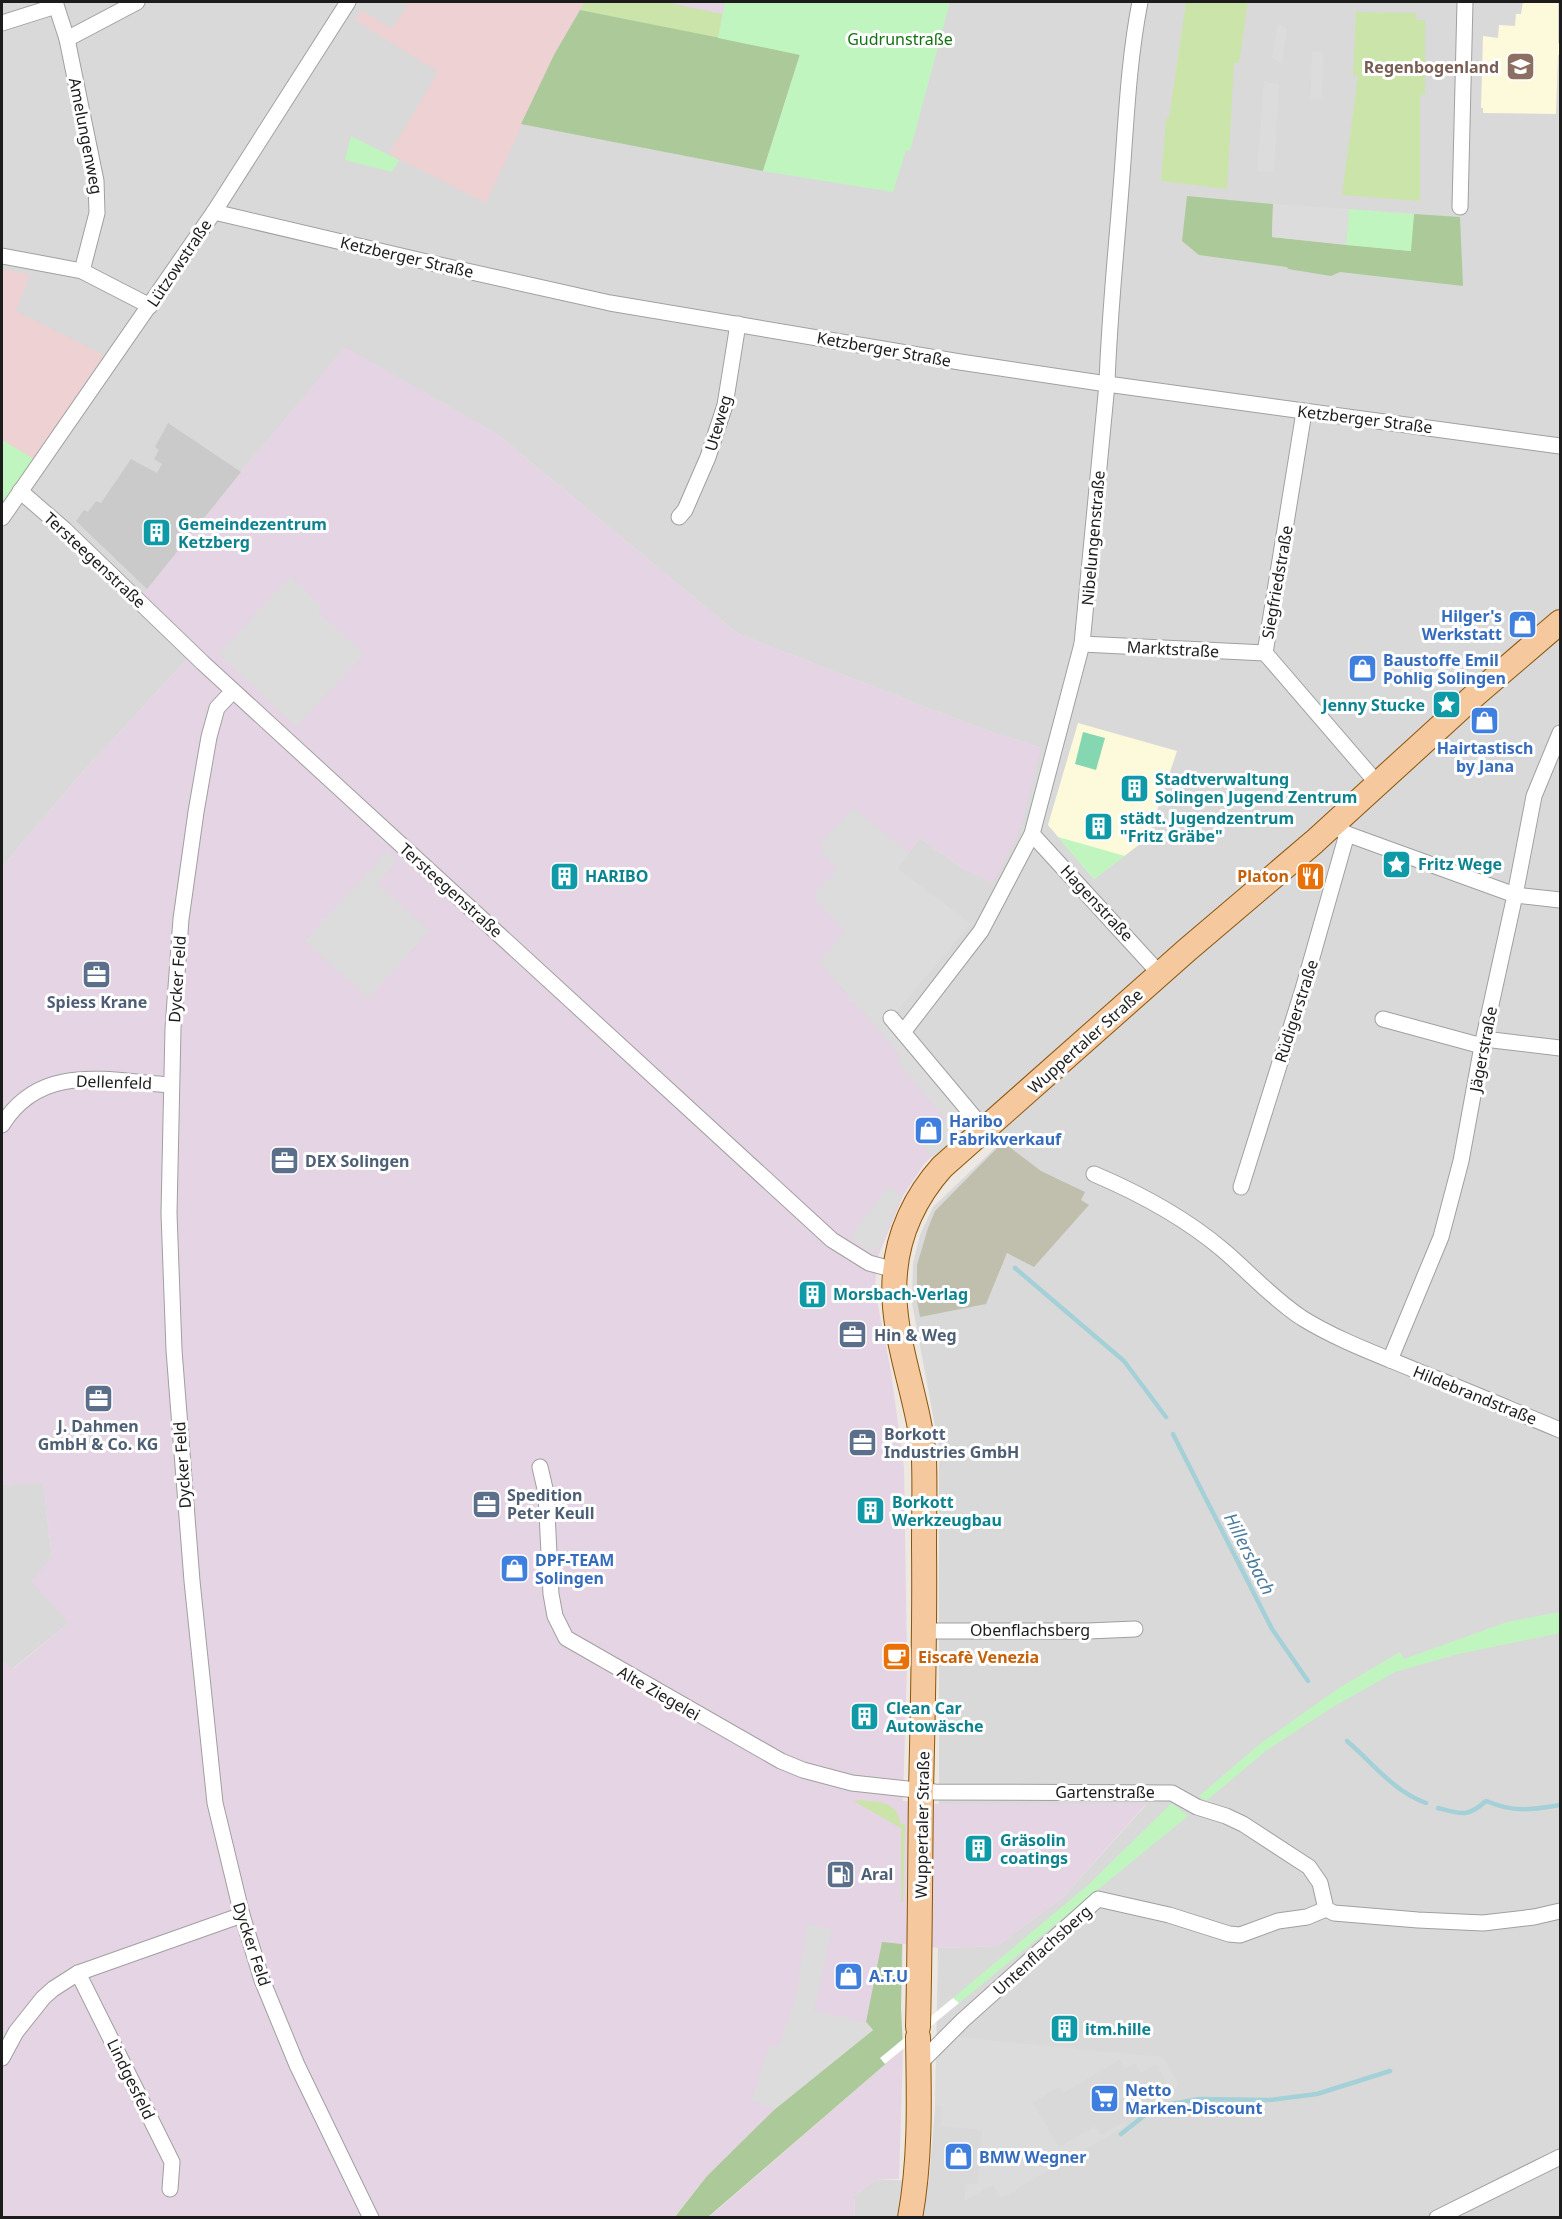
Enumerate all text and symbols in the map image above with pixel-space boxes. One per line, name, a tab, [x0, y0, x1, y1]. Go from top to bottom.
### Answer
park label: Gudrunstraße	[847, 28, 953, 50]
school or university icon: Regenbogenland	[1504, 51, 1536, 83]
place label: Regenbogenland	[1364, 56, 1499, 78]
street label: Amelungenweg	[64, 76, 108, 196]
street label: Lützowstraße	[142, 215, 216, 311]
street label: Ketzberger Straße	[338, 231, 476, 283]
street label: Ketzberger Straße	[815, 326, 953, 372]
street label: Uteweg	[699, 392, 737, 454]
street label: Ketzberger Straße	[1296, 400, 1434, 438]
street label: Nibelungenstraße	[1076, 469, 1110, 607]
street label: Tersteegenstraße	[39, 507, 151, 613]
place label: Gemeindezentrum Ketzberg	[178, 513, 327, 553]
building icon: Gemeindezentrum Ketzberg	[141, 517, 173, 549]
street label: Siegfriedstraße	[1256, 524, 1298, 640]
place label: Hilger's Werkstatt	[1422, 605, 1502, 645]
shop icon: Hilger's Werkstatt	[1507, 609, 1539, 641]
street label: Marktstraße	[1126, 636, 1220, 662]
place label: Baustoffe Emil Pohlig Solingen	[1383, 649, 1506, 689]
shop icon: Baustoffe Emil Pohlig Solingen	[1346, 653, 1378, 685]
place icon: Jenny Stucke	[1430, 689, 1462, 721]
place label: Jenny Stucke	[1320, 694, 1425, 716]
shop icon: Hairtastisch by Jana	[1469, 704, 1501, 736]
place label: Hairtastisch by Jana	[1437, 737, 1533, 777]
place label: Stadtverwaltung Solingen Jugend Zentrum	[1155, 768, 1357, 808]
building icon: Stadtverwaltung Solingen Jugend Zentrum	[1118, 772, 1150, 804]
place label: städt. Jugendzentrum "Fritz Gräbe"	[1120, 807, 1294, 847]
building icon: städt. Jugendzentrum "Fritz Gräbe"	[1083, 811, 1115, 843]
street label: Tersteegenstraße	[395, 838, 507, 942]
place icon: Fritz Wege	[1381, 848, 1413, 880]
place label: Fritz Wege	[1418, 853, 1502, 875]
building icon: HARIBO	[548, 860, 580, 892]
street label: Hagenstraße	[1056, 860, 1138, 946]
restaurant icon: Platon	[1294, 860, 1326, 892]
place label: HARIBO	[585, 865, 648, 887]
place label: Platon	[1237, 865, 1289, 887]
street label: Dycker Feld	[163, 935, 191, 1023]
street label: Rüdigerstraße	[1269, 957, 1323, 1065]
office icon: Spiess Krane	[81, 958, 113, 990]
street label: Wuppertaler Straße	[1023, 983, 1147, 1099]
place label: Spiess Krane	[47, 991, 147, 1013]
street label: Jägerstraße	[1464, 1004, 1502, 1096]
street label: Dellenfeld	[75, 1070, 153, 1094]
place label: Haribo Fabrikverkauf	[949, 1110, 1062, 1150]
shop icon: Haribo Fabrikverkauf	[912, 1114, 944, 1146]
office icon: DEX Solingen	[268, 1145, 300, 1177]
place label: DEX Solingen	[305, 1150, 409, 1172]
building icon: Morsbach-Verlag	[796, 1278, 828, 1310]
place label: Morsbach-Verlag	[833, 1283, 968, 1305]
office icon: Hin & Weg	[837, 1319, 869, 1351]
place label: Hin & Weg	[874, 1324, 957, 1346]
street label: Hildebrandstraße	[1410, 1360, 1540, 1430]
office icon: J. Dahmen GmbH & Co. KG	[82, 1382, 114, 1414]
place label: J. Dahmen GmbH & Co. KG	[38, 1415, 158, 1455]
street label: Dycker Feld	[168, 1421, 196, 1509]
place label: Borkott Industries GmbH	[884, 1423, 1019, 1463]
office icon: Borkott Industries GmbH	[847, 1427, 879, 1459]
place label: Spedition Peter Keull	[507, 1484, 594, 1524]
office icon: Spedition Peter Keull	[470, 1488, 502, 1520]
place label: Borkott Werkzeugbau	[892, 1491, 1002, 1531]
building icon: Borkott Werkzeugbau	[855, 1495, 887, 1527]
water label: Hillersbach	[1219, 1508, 1281, 1599]
place label: DPF-TEAM Solingen	[535, 1549, 614, 1589]
shop icon: DPF-TEAM Solingen	[498, 1553, 530, 1585]
street label: Obenflachsberg	[970, 1619, 1090, 1641]
cafe icon: Eiscafè Venezia	[881, 1641, 913, 1673]
place label: Eiscafè Venezia	[918, 1646, 1039, 1668]
street label: Alte Ziegelei	[614, 1661, 704, 1725]
place label: Clean Car Autowäsche	[886, 1697, 984, 1737]
building icon: Clean Car Autowäsche	[849, 1701, 881, 1733]
street label: Wuppertaler Straße	[910, 1751, 934, 1899]
street label: Gartenstraße	[1055, 1781, 1155, 1803]
place label: Gräsolin coatings	[1000, 1829, 1068, 1869]
building icon: Gräsolin coatings	[963, 1833, 995, 1865]
fuel station icon: Aral	[824, 1858, 856, 1890]
place label: Aral	[861, 1863, 893, 1885]
street label: Dycker Feld	[228, 1899, 276, 1989]
street label: Untenflachsberg	[988, 1900, 1096, 2000]
shop icon: A.T.U	[832, 1960, 864, 1992]
place label: A.T.U	[869, 1965, 908, 1987]
building icon: itm.hille	[1048, 2013, 1080, 2045]
place label: itm.hille	[1085, 2018, 1151, 2040]
street label: Lindgesfeld	[102, 2035, 160, 2123]
place label: Netto Marken-Discount	[1125, 2079, 1262, 2119]
supermarket icon: Netto Marken-Discount	[1088, 2083, 1120, 2115]
shop icon: BMW Wegner	[942, 2141, 974, 2173]
place label: BMW Wegner	[979, 2146, 1086, 2168]

